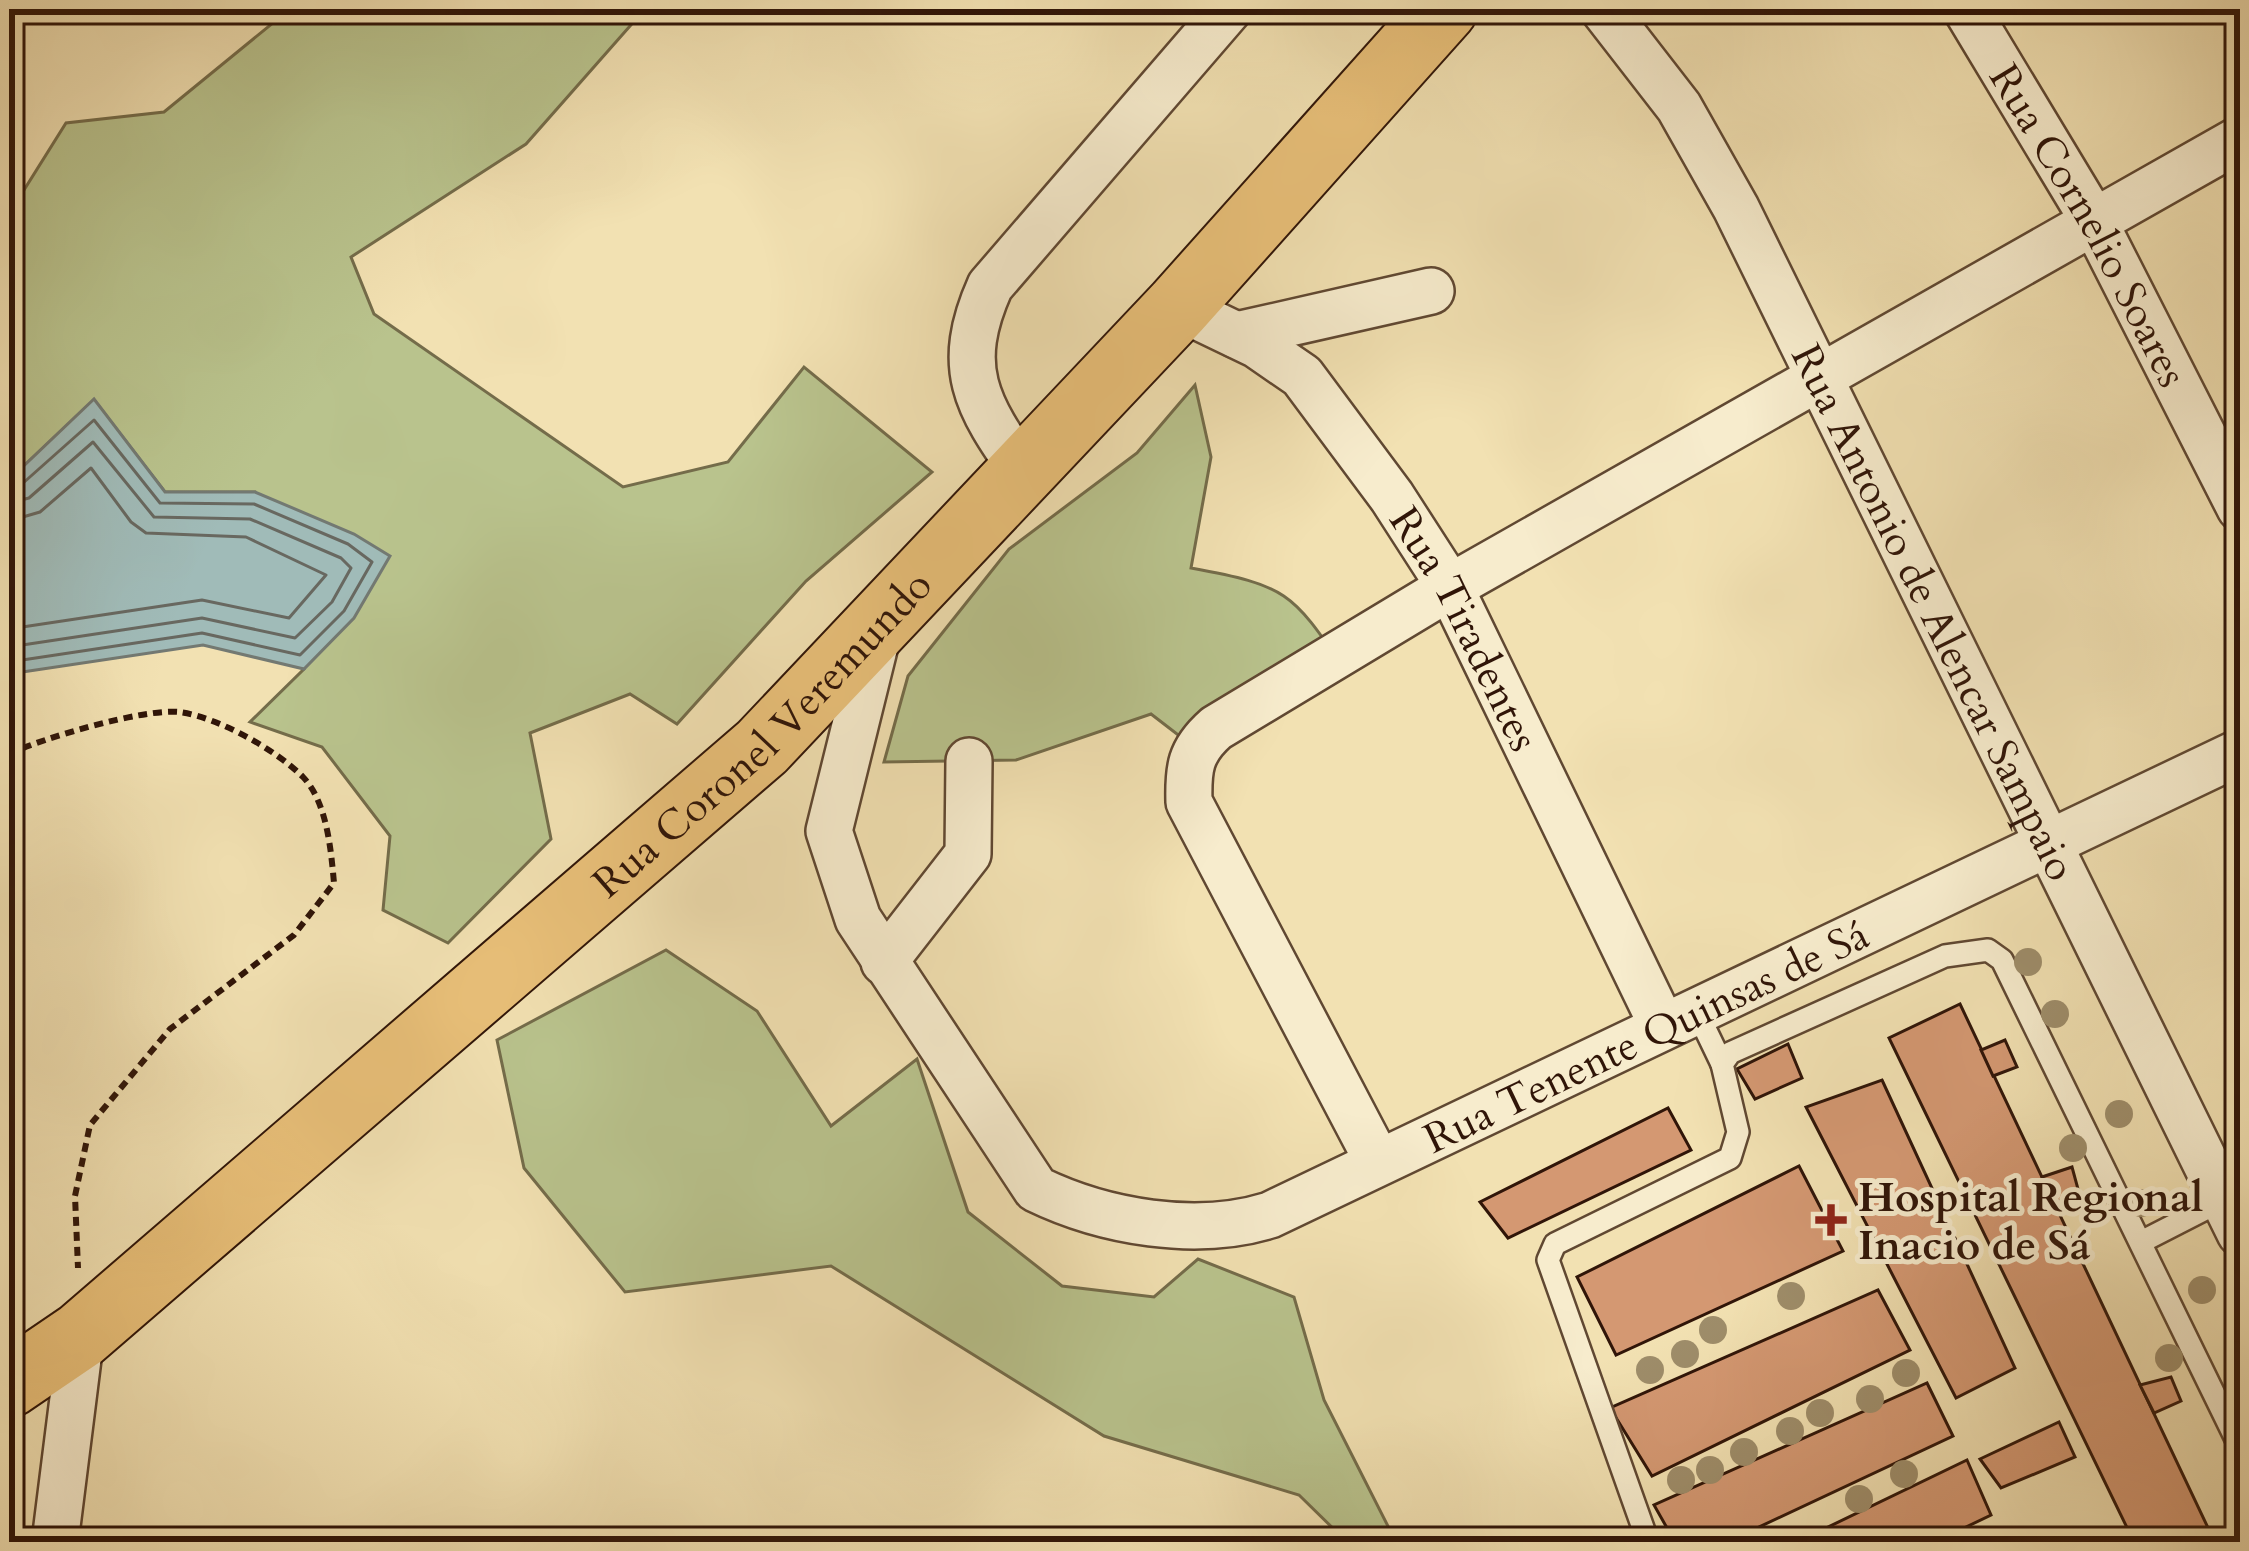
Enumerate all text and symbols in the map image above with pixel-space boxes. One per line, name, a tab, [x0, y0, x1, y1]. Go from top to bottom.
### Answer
street label: Rua Cornelio Soares	[1976, 53, 2201, 397]
street label: Rua Antonio de Alencar Sampaio	[1777, 335, 2089, 890]
street label: Rua Tiradentes	[1376, 496, 1552, 761]
street label: Rua Coronel Veremundo	[581, 558, 945, 911]
street label: Rua Tenente Quinsas de Sá	[1415, 907, 1878, 1168]
place label: Hospital Regional Inacio de Sá	[1858, 1169, 2203, 1274]
marker: Hospital Regional Inacio de Sá	[1815, 1204, 1847, 1236]

